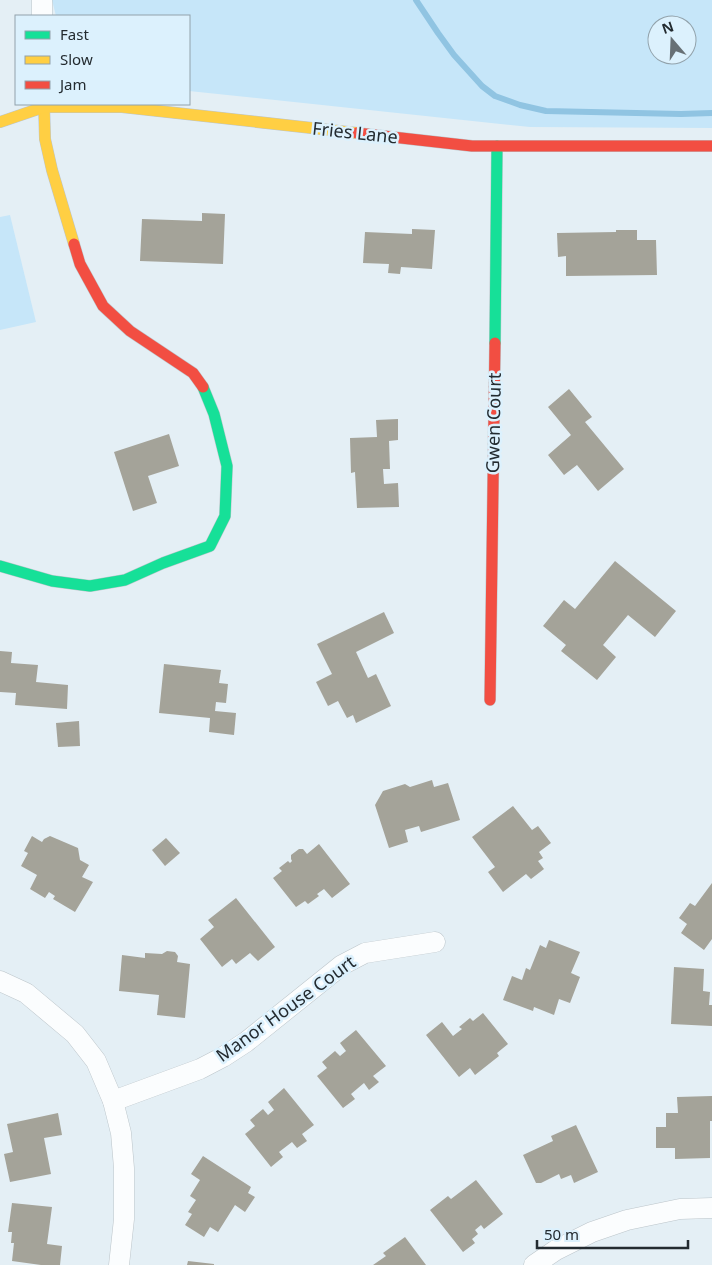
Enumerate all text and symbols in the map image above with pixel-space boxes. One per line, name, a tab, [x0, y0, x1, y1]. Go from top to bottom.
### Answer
legend	[15, 15, 190, 105]
north arrow	[647, 15, 697, 65]
text: N	[659, 16, 676, 38]
text: Fast	[60, 24, 89, 44]
text: Slow	[60, 49, 93, 69]
text: Jam	[58, 74, 87, 94]
street label: Fries Lane	[311, 116, 399, 148]
street label: Gwen Court	[480, 372, 506, 473]
street label: Manor House Court	[211, 949, 360, 1067]
scale bar	[537, 1218, 688, 1250]
text: 50 m	[544, 1224, 579, 1244]

